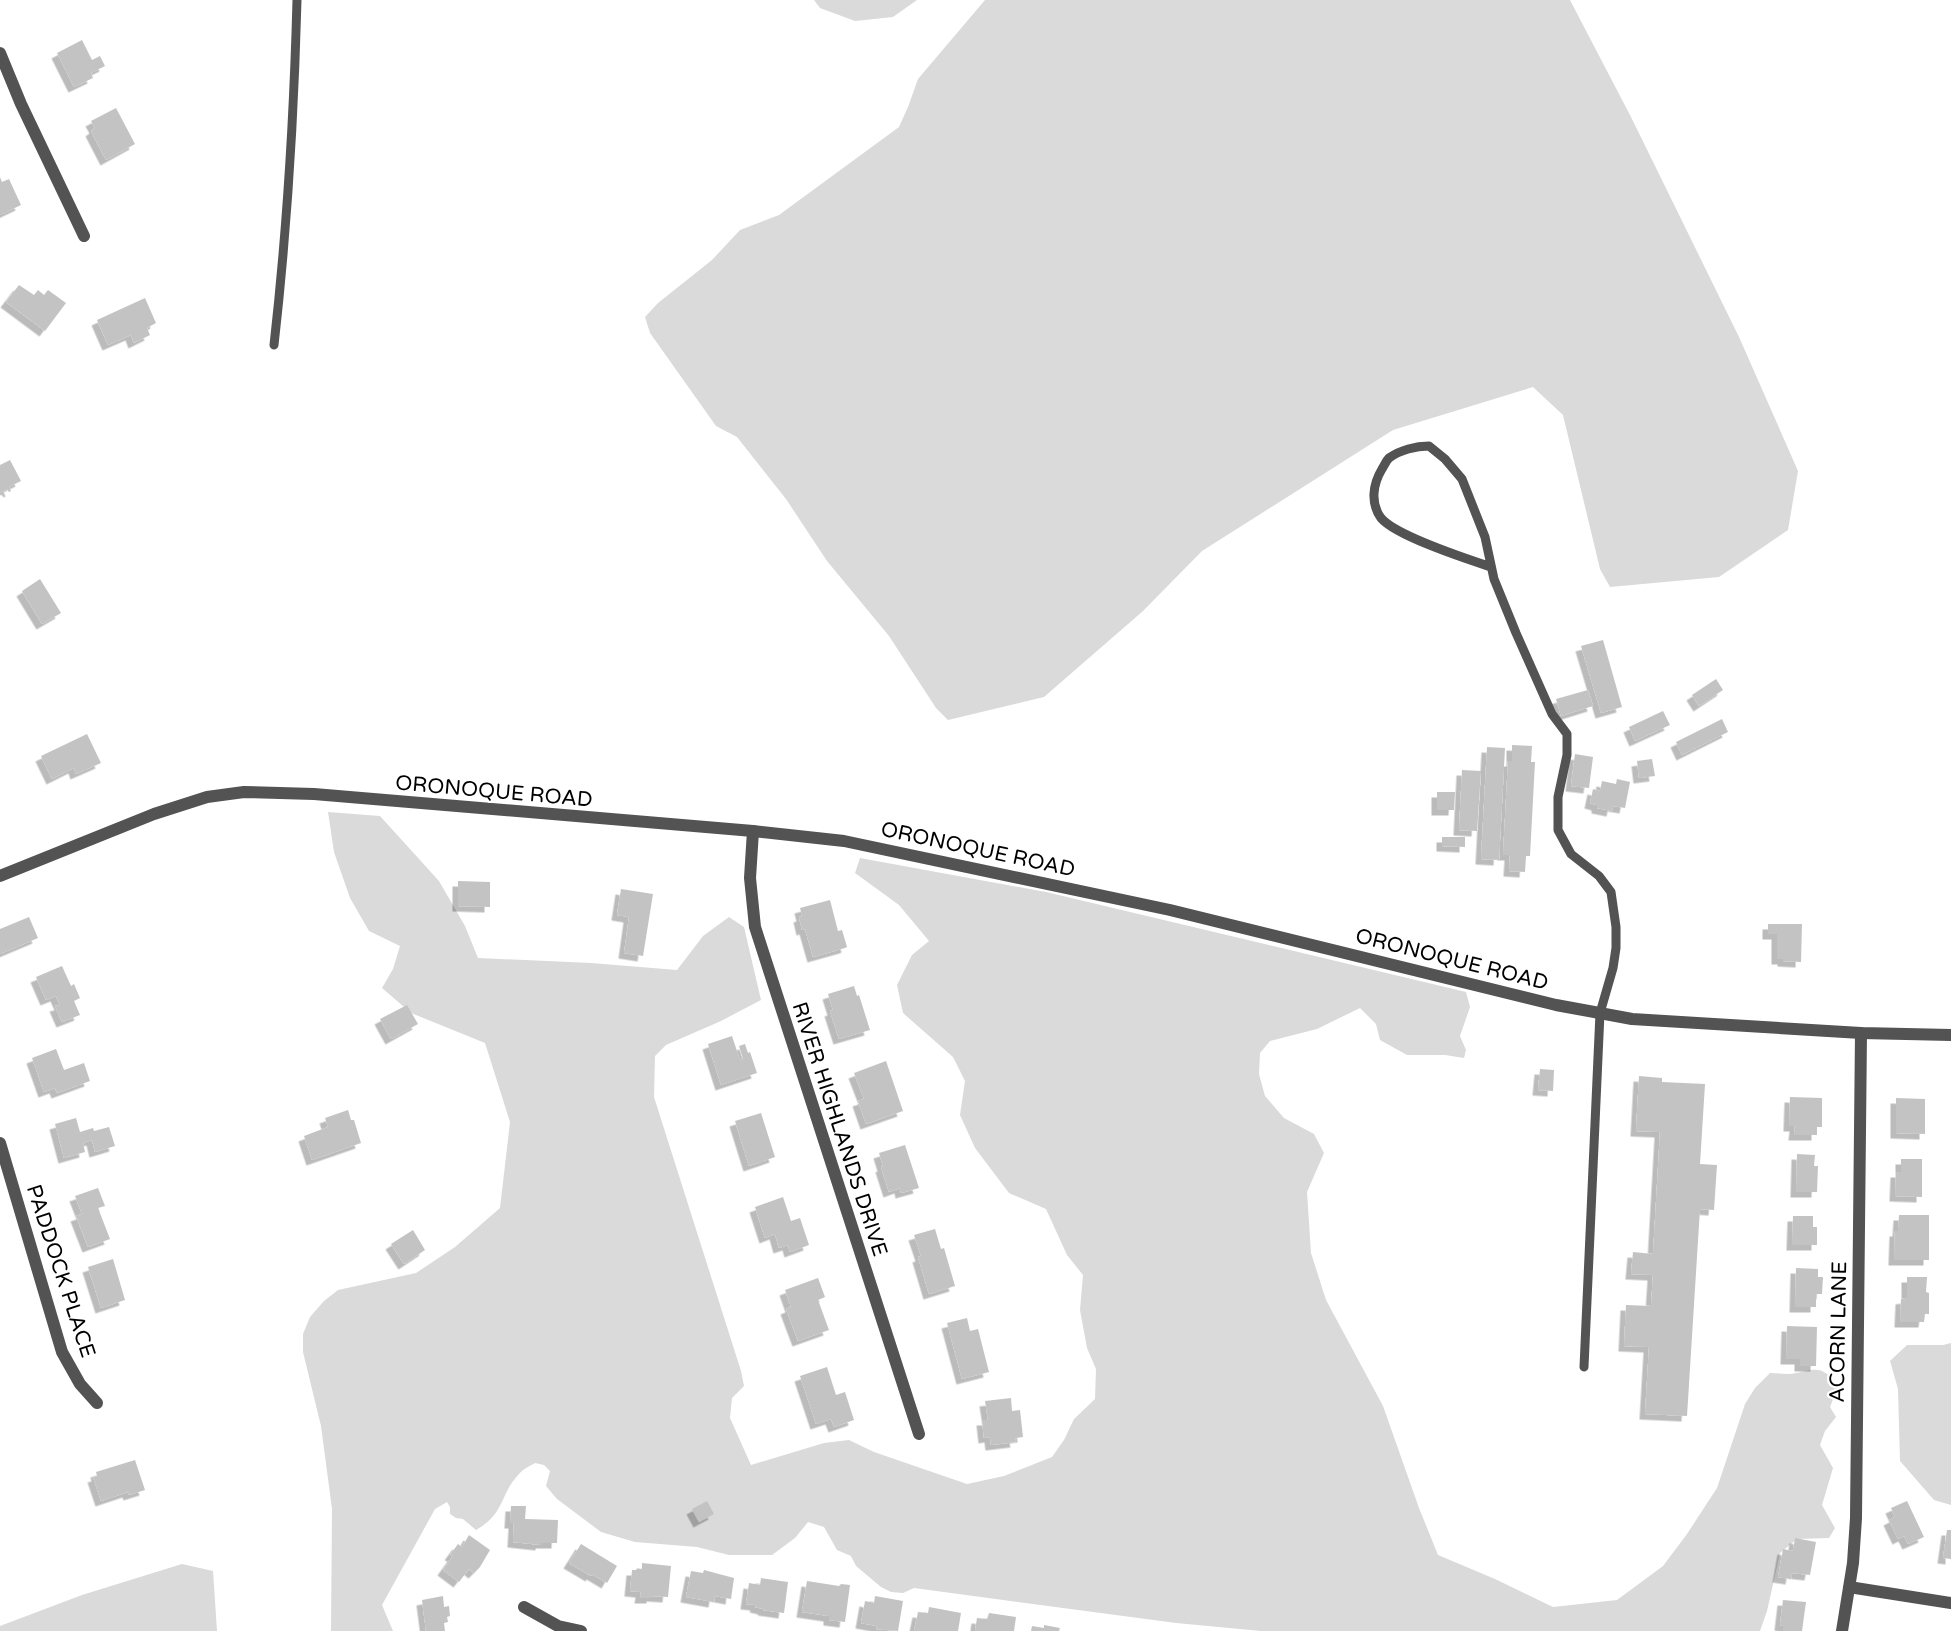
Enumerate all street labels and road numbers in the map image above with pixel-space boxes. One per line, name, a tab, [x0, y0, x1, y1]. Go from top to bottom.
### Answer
street label: ORONOQUE ROAD	[394, 770, 594, 813]
street label: ORONOQUE ROAD	[878, 817, 1077, 882]
street label: ORONOQUE ROAD	[1353, 923, 1551, 996]
street label: RIVER HIGHLANDS DRIVE	[787, 999, 893, 1259]
street label: PADDOCK PLACE	[21, 1181, 100, 1361]
street label: ACORN LANE	[1825, 1261, 1852, 1403]

